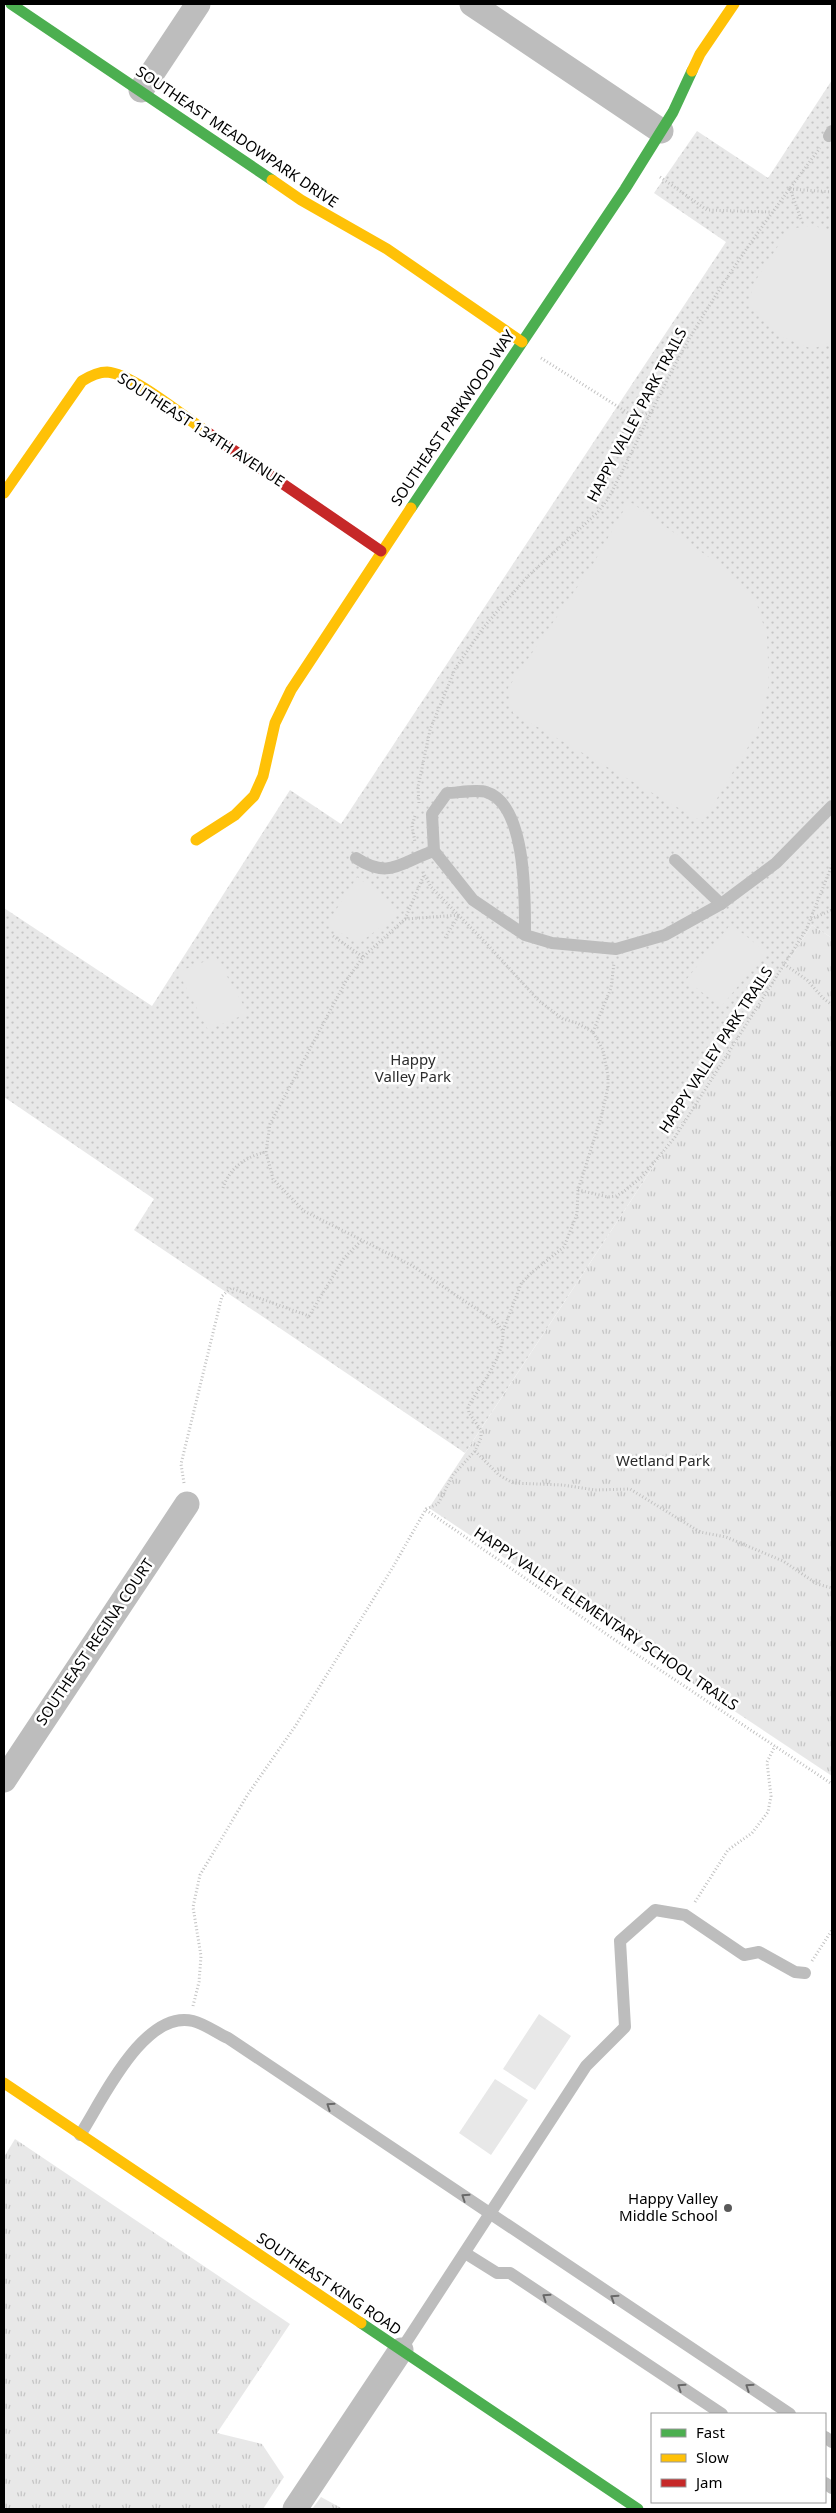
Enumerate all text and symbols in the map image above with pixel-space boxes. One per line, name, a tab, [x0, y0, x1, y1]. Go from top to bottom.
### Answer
street label: SOUTHEAST MEADOWPARK DRIVE	[133, 61, 343, 212]
street label: HAPPY VALLEY PARK TRAILS	[582, 324, 691, 505]
street label: SOUTHEAST PARKWOOD WAY	[386, 325, 519, 509]
street label: SOUTHEAST 134TH AVENUE	[114, 368, 289, 491]
street label: HAPPY VALLEY PARK TRAILS	[654, 962, 777, 1136]
park label: Happy Valley Park	[375, 1049, 451, 1086]
park label: Wetland Park	[616, 1450, 710, 1470]
street label: HAPPY VALLEY ELEMENTARY SCHOOL TRAILS	[471, 1522, 743, 1714]
street label: SOUTHEAST REGINA COURT	[31, 1554, 158, 1729]
one-way arrow	[326, 2103, 336, 2112]
place label: Happy Valley Middle School	[619, 2188, 718, 2225]
one-way arrow	[461, 2194, 471, 2203]
marker: Happy Valley Middle School	[722, 2202, 734, 2214]
street label: SOUTHEAST KING ROAD	[253, 2227, 406, 2339]
one-way arrow	[542, 2294, 552, 2303]
one-way arrow	[610, 2294, 619, 2304]
one-way arrow	[677, 2384, 687, 2393]
one-way arrow	[746, 2384, 755, 2393]
legend	[651, 2413, 826, 2503]
text: Fast	[696, 2422, 725, 2442]
text: Slow	[696, 2447, 729, 2467]
text: Jam	[694, 2472, 723, 2492]

